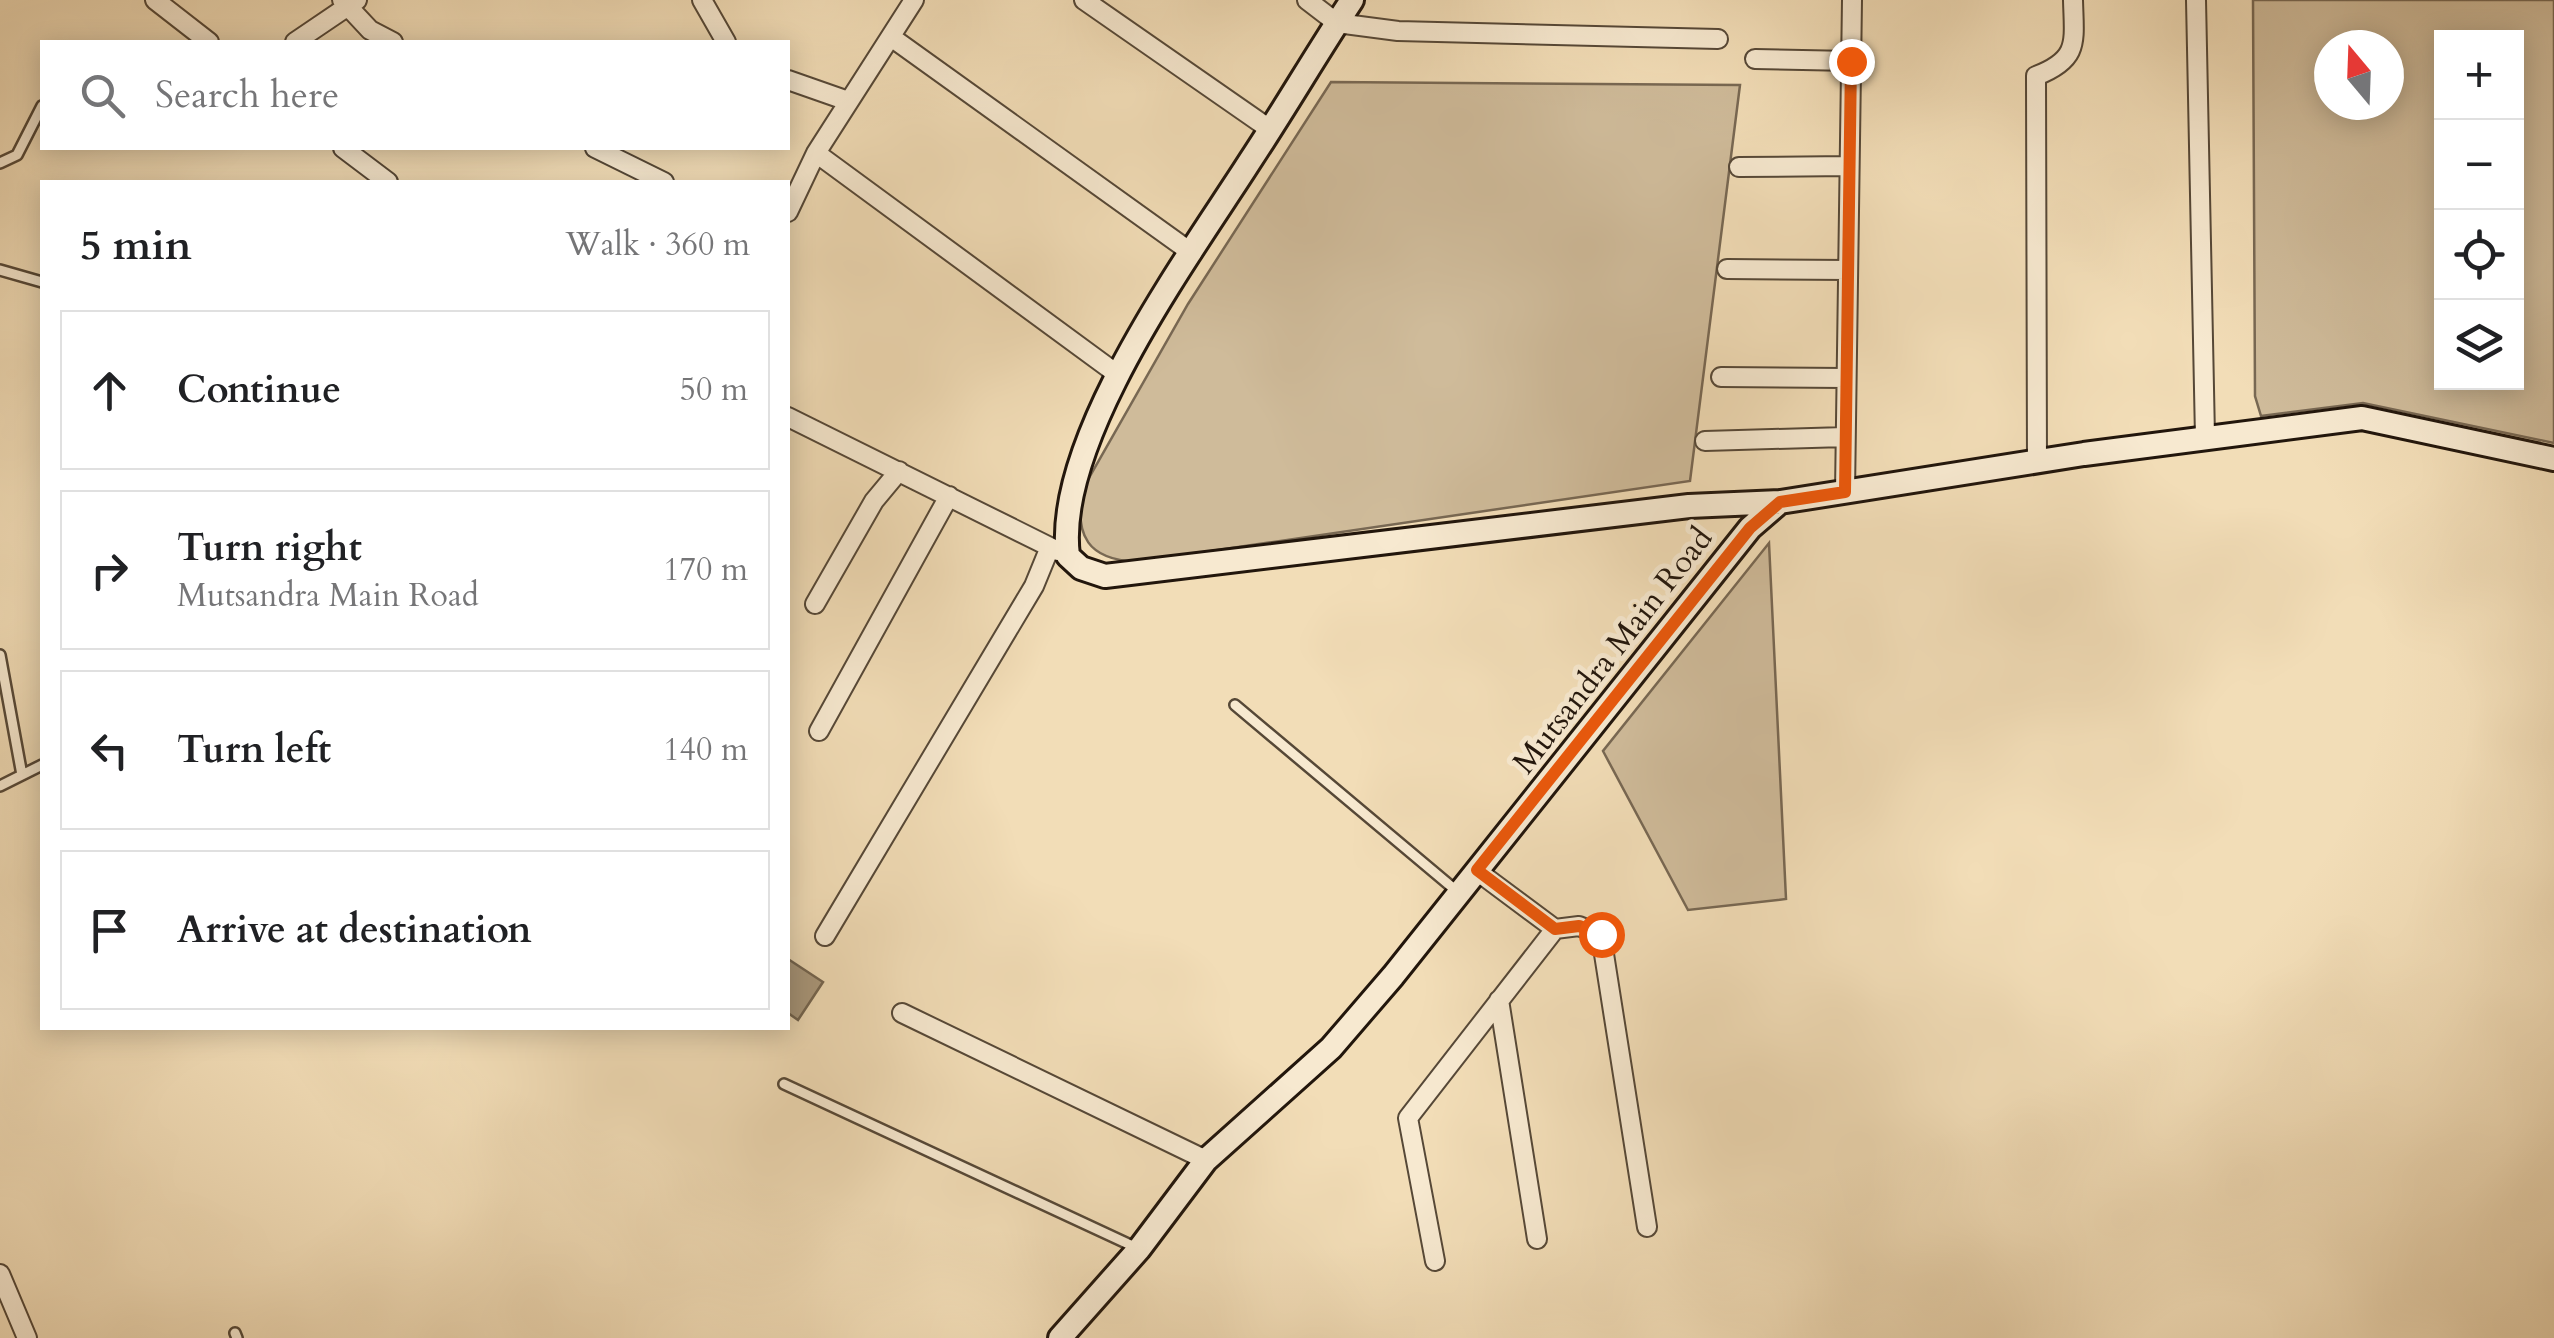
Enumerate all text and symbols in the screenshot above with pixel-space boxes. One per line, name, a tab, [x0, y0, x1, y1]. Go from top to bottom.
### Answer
north arrow	[2314, 30, 2404, 120]
map controls	[2434, 30, 2524, 390]
button: +	[2434, 30, 2524, 120]
route end	[1829, 39, 1875, 85]
search box	[40, 40, 790, 150]
icon: search	[75, 68, 130, 123]
text: Search here	[155, 69, 339, 121]
button: −	[2434, 120, 2524, 210]
button: locate	[2434, 210, 2524, 300]
text: 5 min	[80, 217, 192, 274]
text: Walk · 360 m	[565, 223, 750, 267]
button: layers	[2434, 300, 2524, 390]
icon: ahead	[82, 363, 137, 418]
text: Continue	[177, 364, 341, 416]
text: 50 m	[680, 368, 748, 412]
street label: Mutsandra Main Road	[1503, 518, 1723, 783]
text: Turn right	[177, 522, 362, 574]
icon: right	[82, 543, 137, 598]
text: 170 m	[663, 548, 748, 592]
text: Mutsandra Main Road	[177, 574, 479, 618]
icon: left	[82, 723, 137, 778]
text: Turn left	[177, 724, 331, 776]
text: 140 m	[663, 728, 748, 772]
icon: arrive	[82, 903, 137, 958]
text: Arrive at destination	[177, 904, 532, 956]
route start	[1579, 912, 1625, 958]

